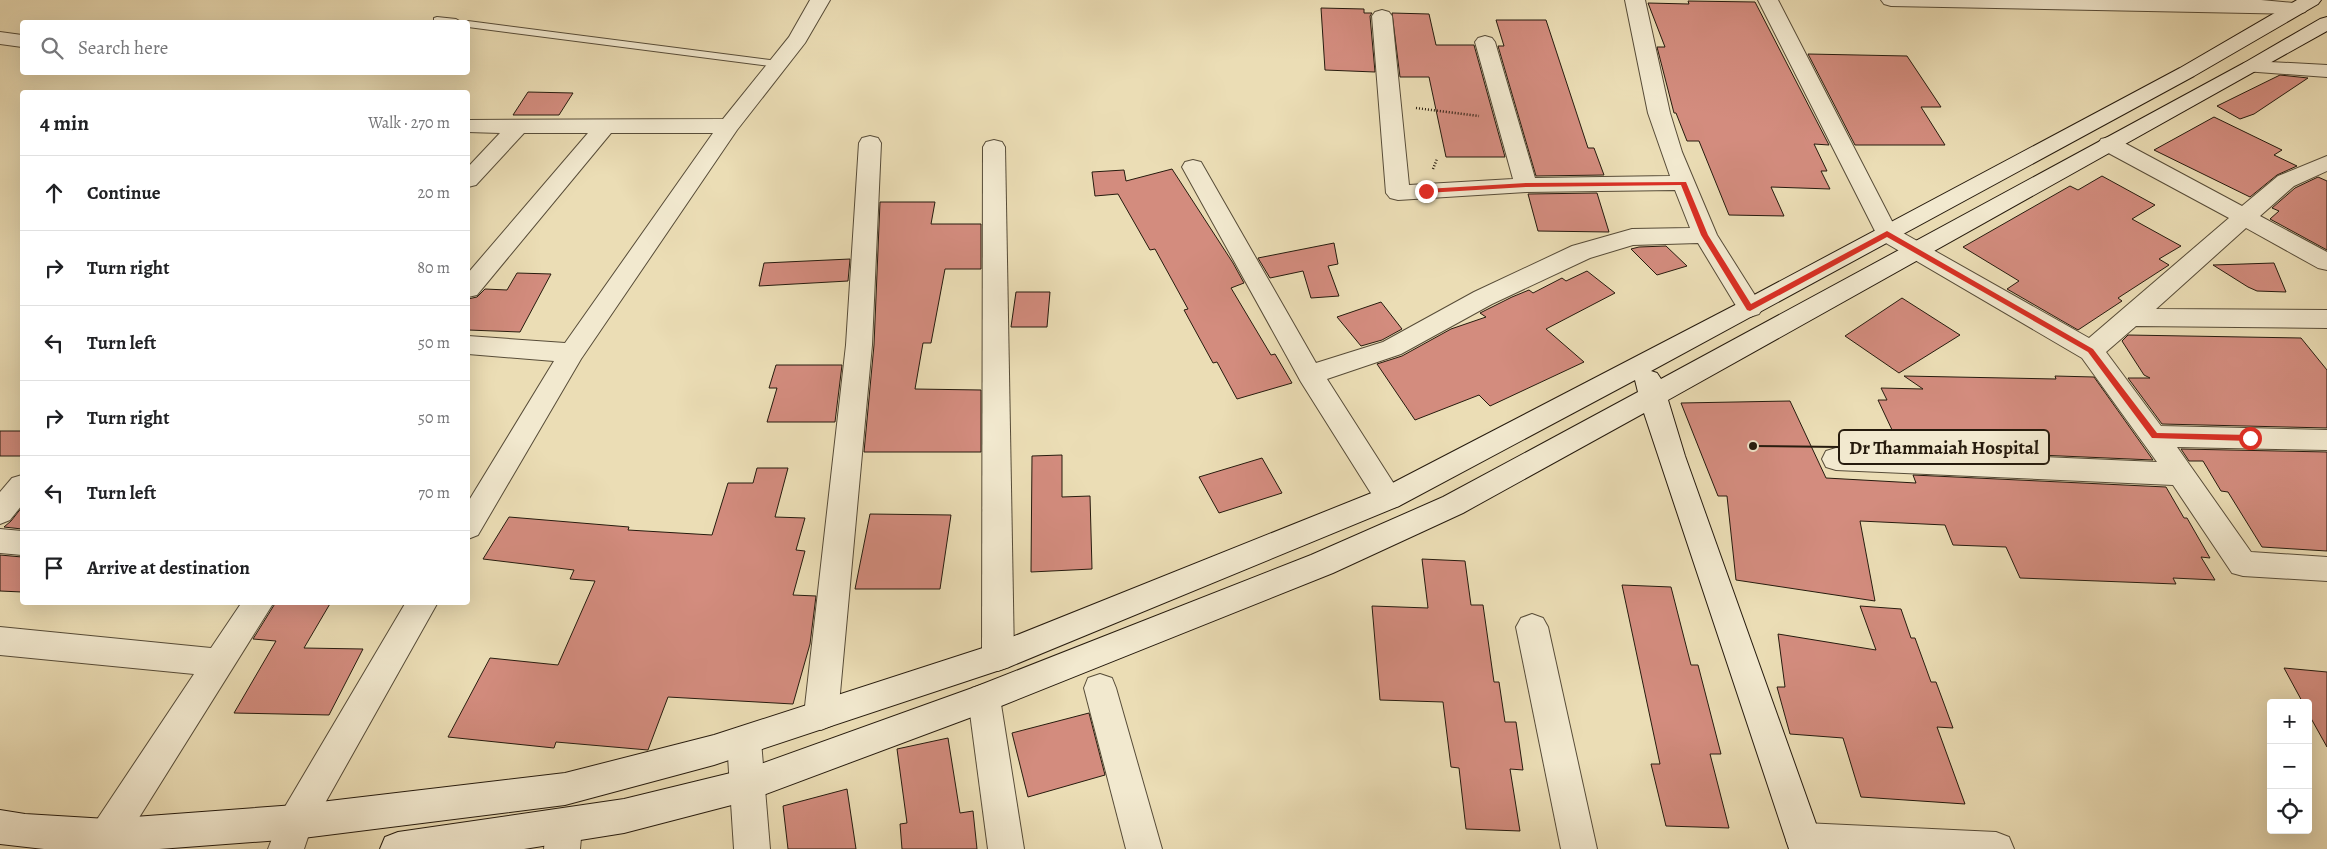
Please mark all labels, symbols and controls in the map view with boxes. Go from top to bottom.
search box [20,20,470,75]
icon: search [38,34,66,62]
text: Search here [78,35,168,61]
text: 4 min [40,109,89,137]
text: Walk · 270 m [368,112,450,134]
icon: ahead [40,179,68,207]
text: Continue [87,180,161,206]
route end [1415,180,1438,203]
text: 20 m [417,182,450,204]
icon: right [40,254,68,282]
text: Turn right [87,255,169,281]
text: 80 m [417,257,450,279]
icon: left [40,329,68,357]
text: Turn left [87,330,156,356]
text: 50 m [418,332,450,354]
icon: right [40,404,68,432]
text: Turn right [87,405,169,431]
text: 50 m [418,407,450,429]
route start [2239,427,2262,450]
callout: Dr Thammaiah Hospital [1839,430,2049,464]
text: Dr Thammaiah Hospital [1849,435,2039,461]
icon: left [40,479,68,507]
text: Turn left [87,480,156,506]
text: 70 m [418,482,450,504]
icon: arrive [40,554,68,582]
text: Arrive at destination [87,555,250,581]
map controls [2267,699,2312,834]
button: + [2267,699,2312,744]
button: − [2267,744,2312,789]
button: locate [2267,789,2312,834]

